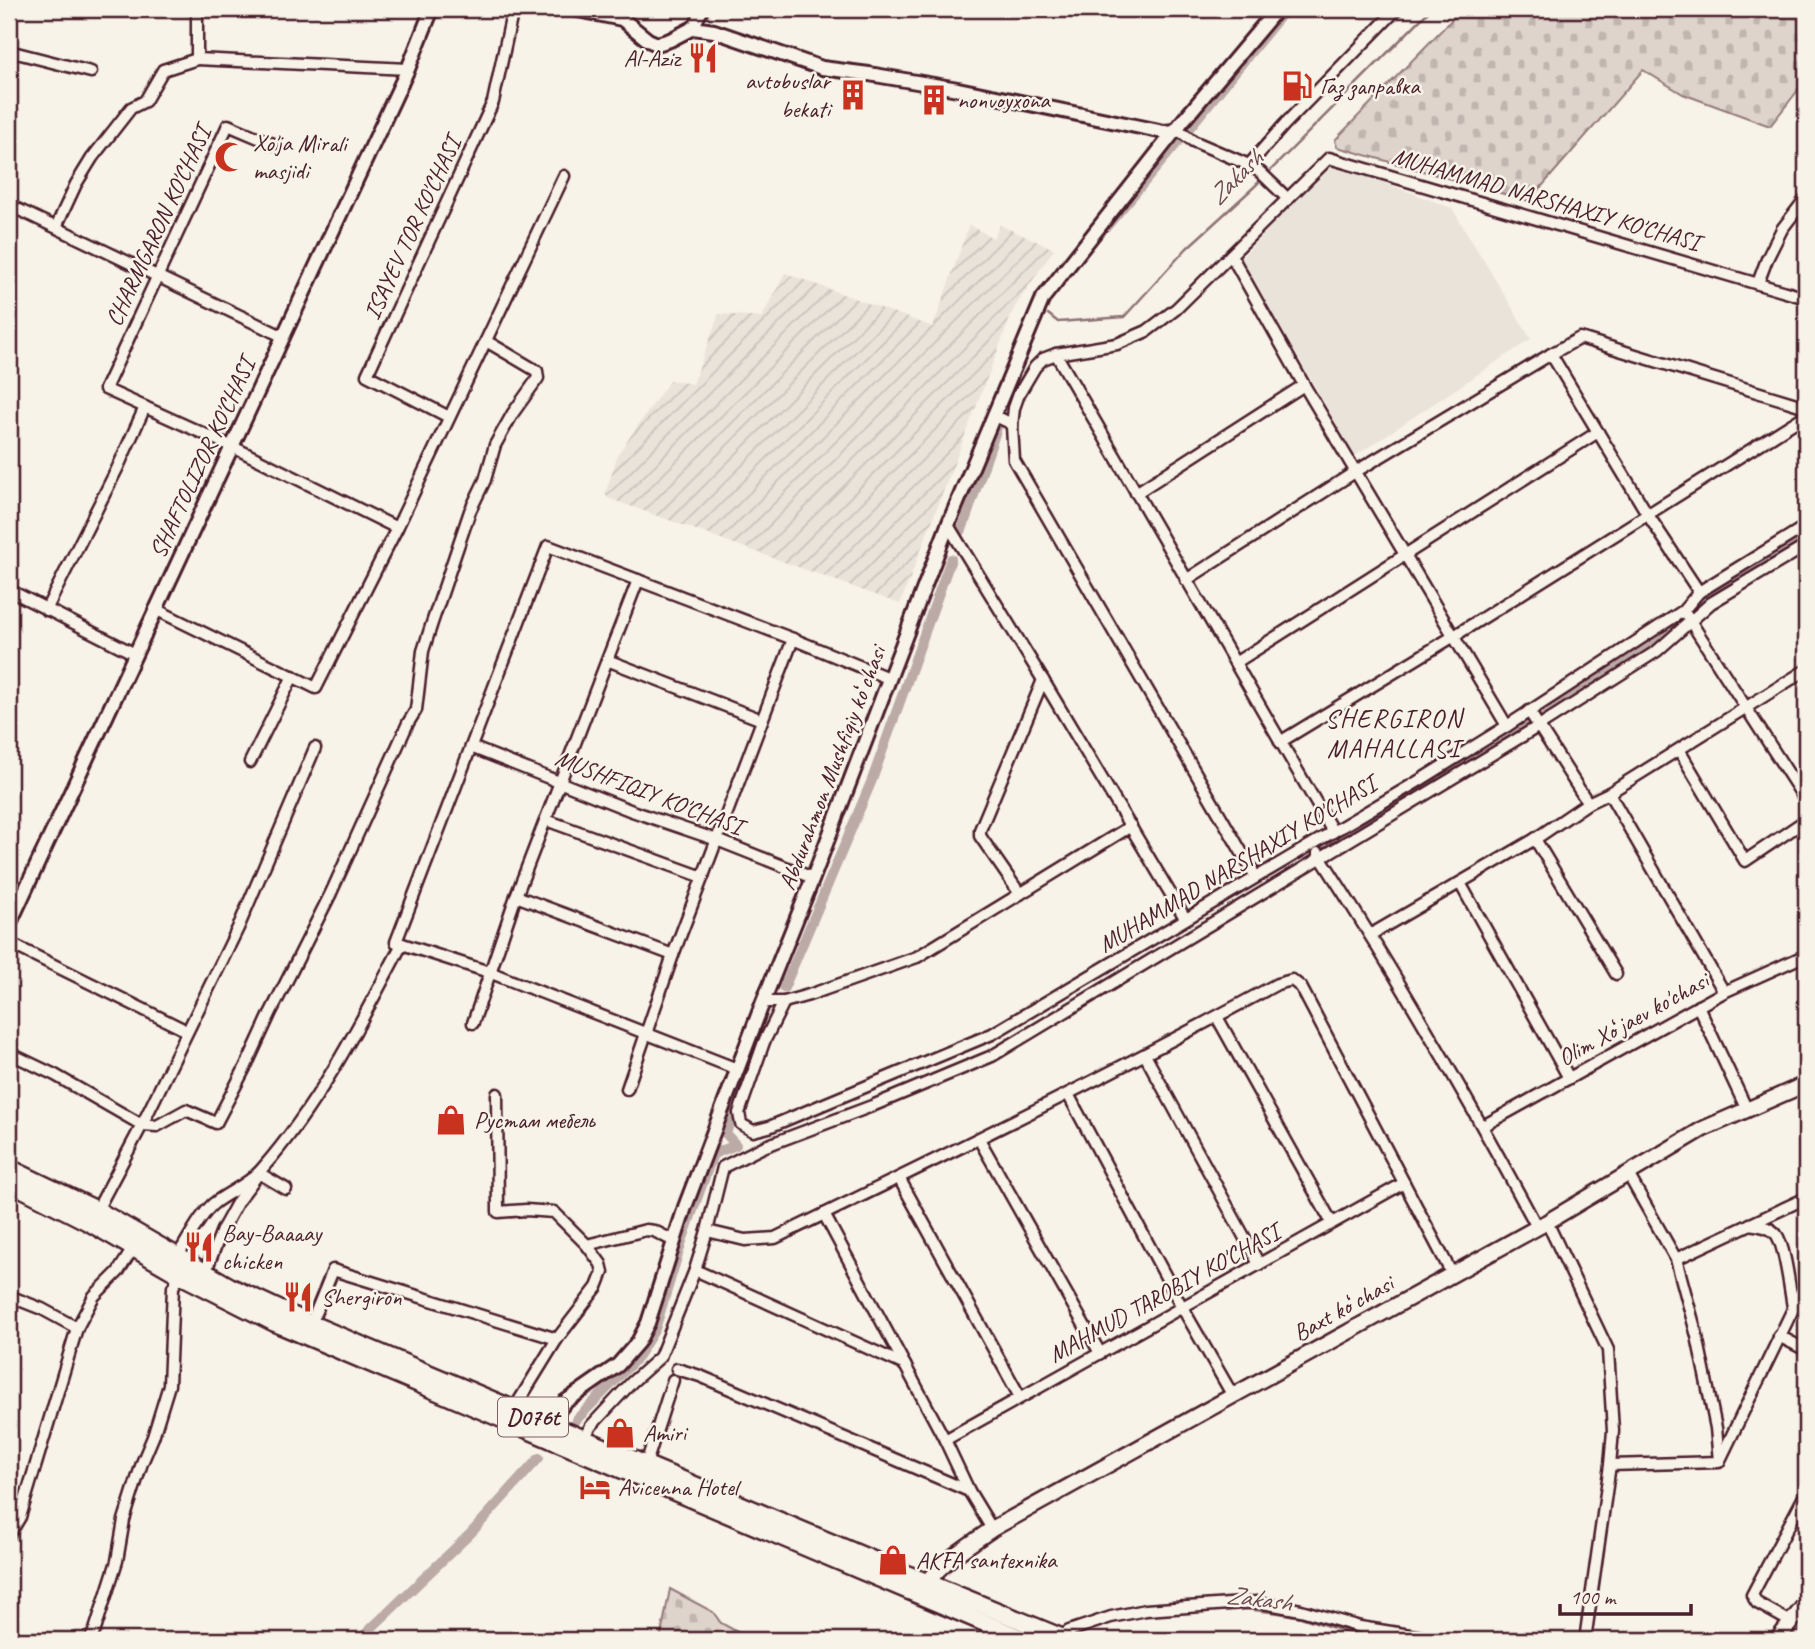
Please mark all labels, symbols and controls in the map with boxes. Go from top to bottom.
restaurant icon: Al-Aziz [686,41,720,75]
place label: Al-Aziz [624,43,682,73]
place label: avtobuslar bekati [745,66,834,124]
fuel station icon: Газ заправка [1280,69,1314,103]
place label: Газ заправка [1320,71,1421,102]
building icon: avtobuslar bekati [836,78,870,112]
building icon: nonvoyxona [917,83,951,117]
place label: nonvoyxona [957,85,1051,115]
street label: CHARMGARON KO'CHASI [98,116,220,331]
street label: ISAYEV TOR KO'CHASI [357,127,470,324]
place label: Xo'ja Mirali masjidi [253,128,349,186]
mosque icon: Xo'ja Mirali masjidi [213,140,247,174]
water label: Zakash [1201,141,1272,212]
street label: MUHAMMAD NARSHAXIY KO'CHASI [1389,141,1708,259]
street label: SHAFTOLIZOR KO'CHASI [142,348,264,563]
street label: Abdurahmon Mushfiqiy koʻchasi [772,640,893,894]
district label: SHERGIRON MAHALLASI [1325,702,1465,765]
street label: MUSHFIQIY KO'CHASI [551,742,752,843]
street label: MUHAMMAD NARSHAXIY KO'CHASI [1093,766,1386,959]
street label: Olim Xoʻjaev ko'chasi [1553,964,1716,1073]
shop icon: Рустам мебель [434,1103,468,1137]
place label: Рустам мебель [474,1105,596,1135]
street label: MAHMUD TAROBIY KO'CHASI [1043,1214,1290,1369]
place label: Bay-Baaaay chicken [222,1218,323,1276]
restaurant icon: Bay-Baaaay chicken [182,1230,216,1264]
street label: Baxt koʻchasi [1288,1267,1401,1348]
restaurant icon: Shergiron [281,1280,315,1314]
place label: Shergiron [321,1282,402,1312]
road number: D076t [498,1398,568,1436]
shop icon: Amiri [603,1416,637,1450]
place label: Amiri [643,1418,689,1448]
hotel icon: Avicenna Hotel [578,1470,612,1504]
place label: Avicenna Hotel [618,1472,742,1502]
shop icon: AKFA santexnika [876,1543,910,1577]
place label: AKFA santexnika [916,1545,1058,1575]
scale bar [1560,1572,1691,1616]
water label: Zakash [1225,1578,1295,1619]
text: 100 m [1570,1584,1617,1610]

